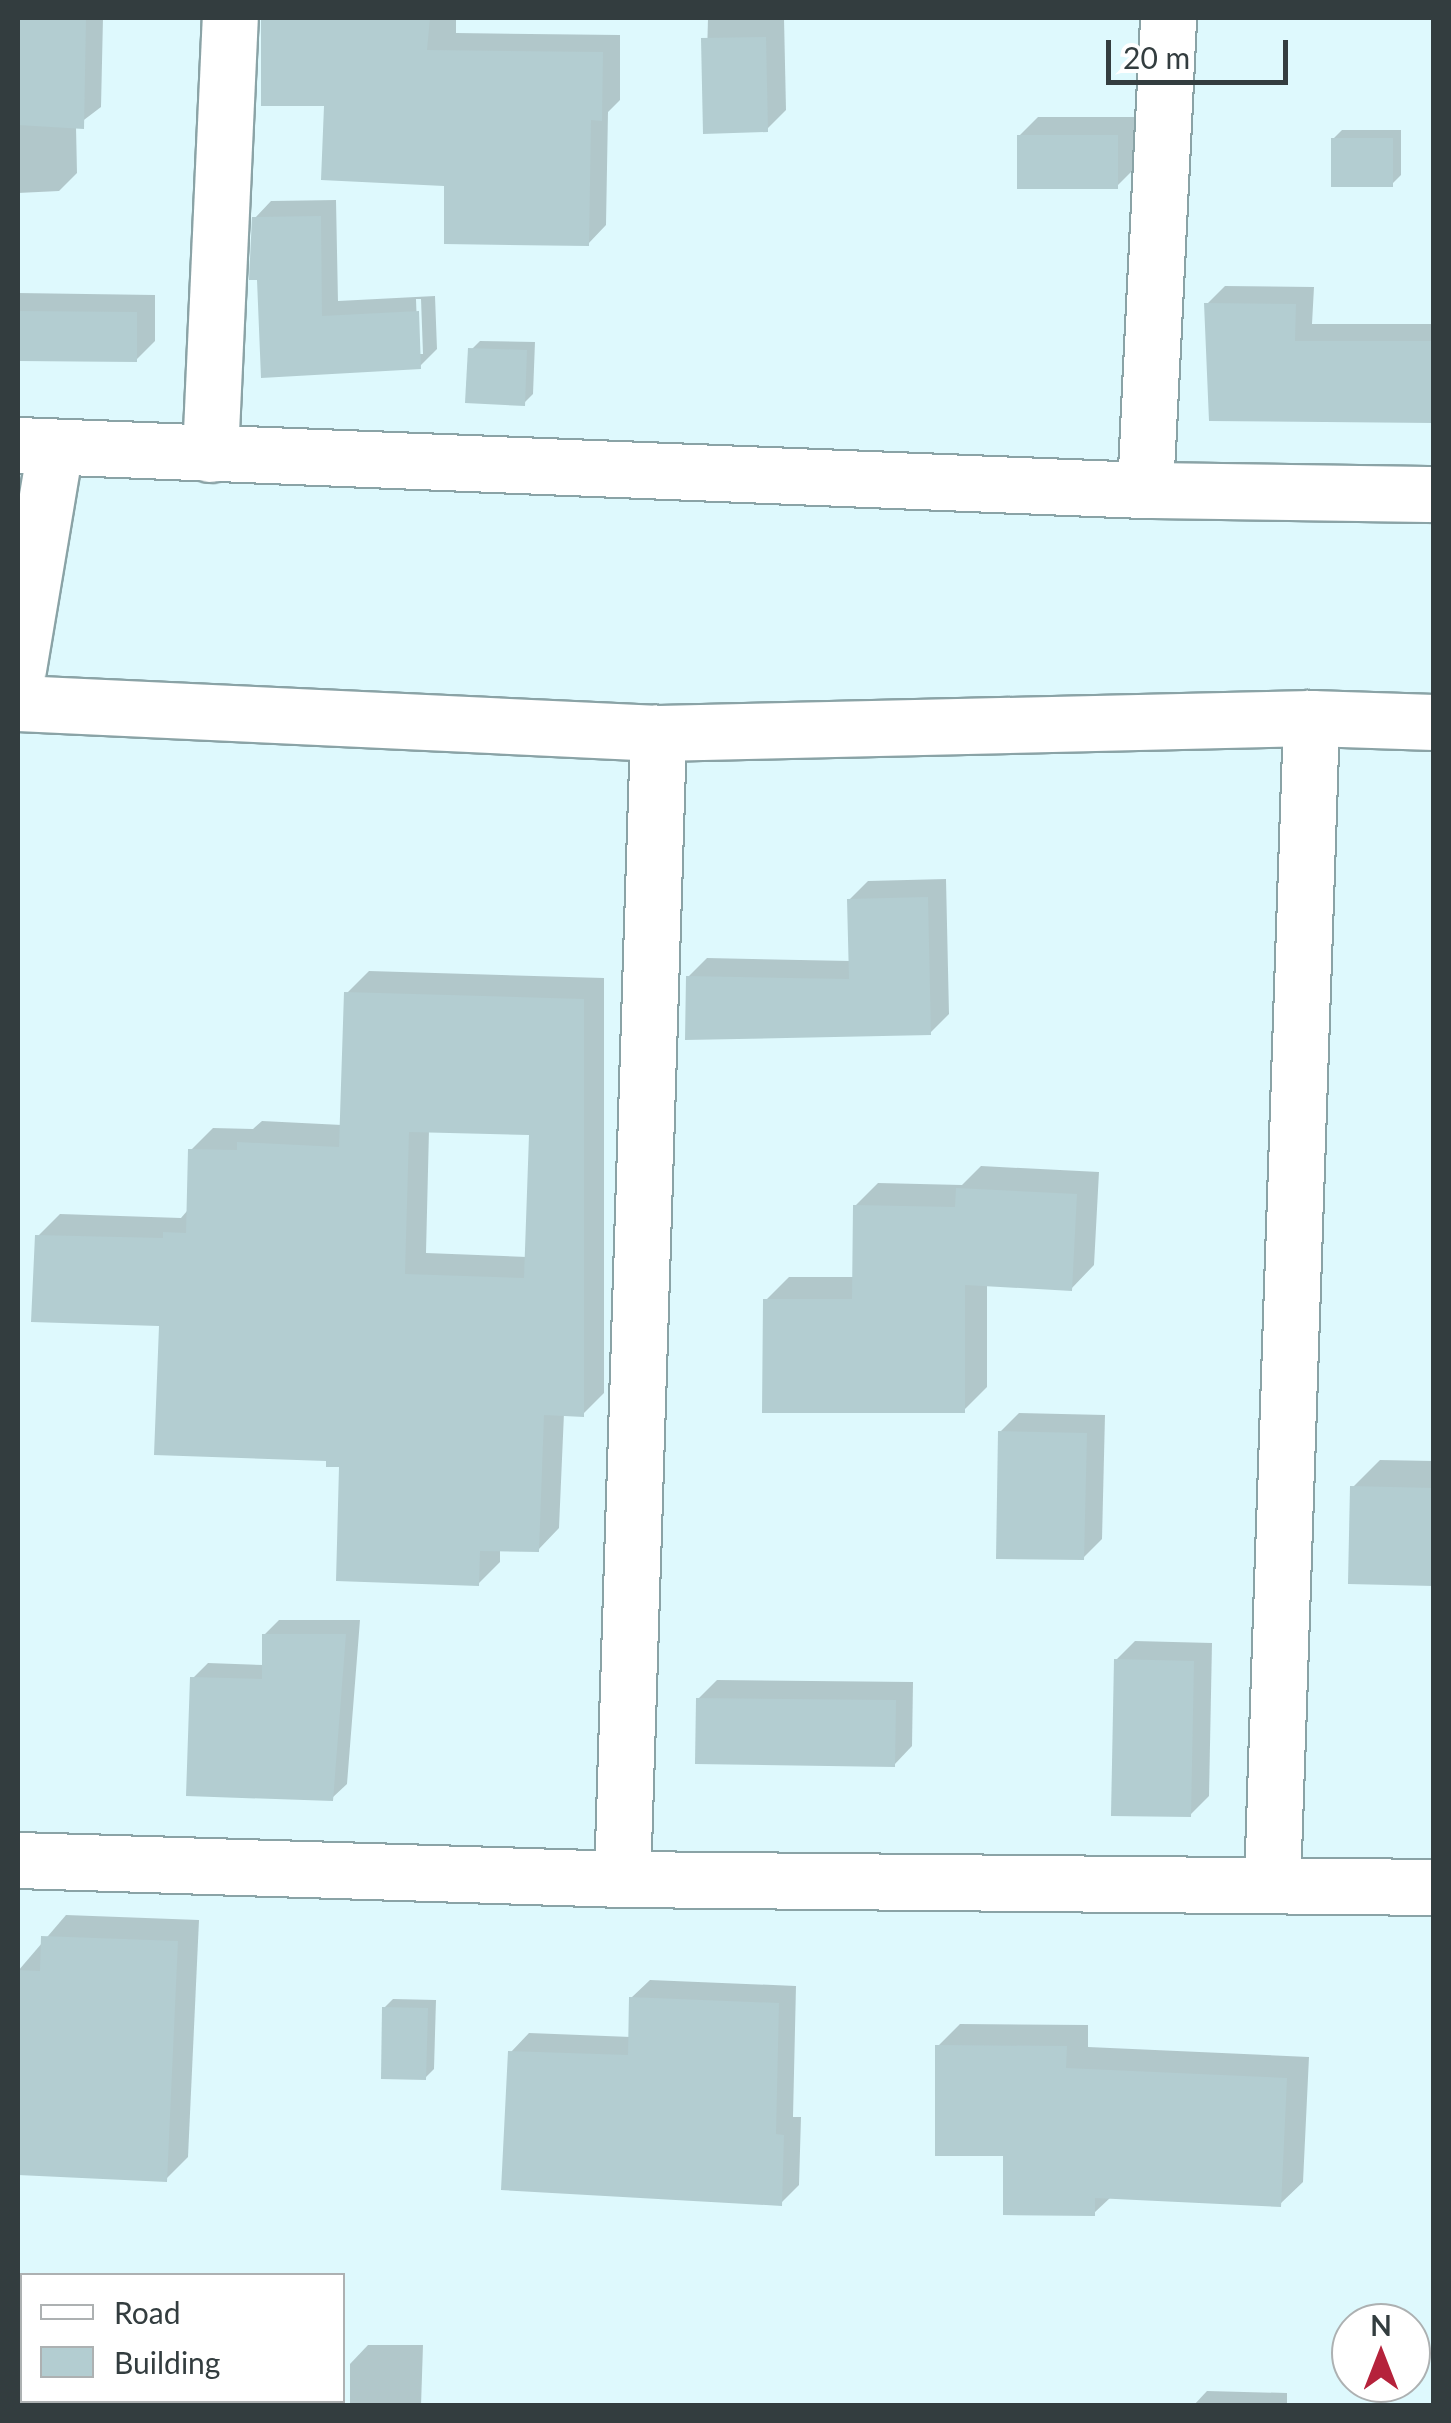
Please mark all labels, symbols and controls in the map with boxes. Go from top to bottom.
scale bar [1111,20,1294,82]
text: 20 m [1123,39,1190,75]
legend [20,2273,345,2403]
text: Road [114,2294,181,2330]
north arrow [1331,2303,1431,2403]
text: N [1370,2308,1392,2342]
text: Building [114,2344,220,2380]

